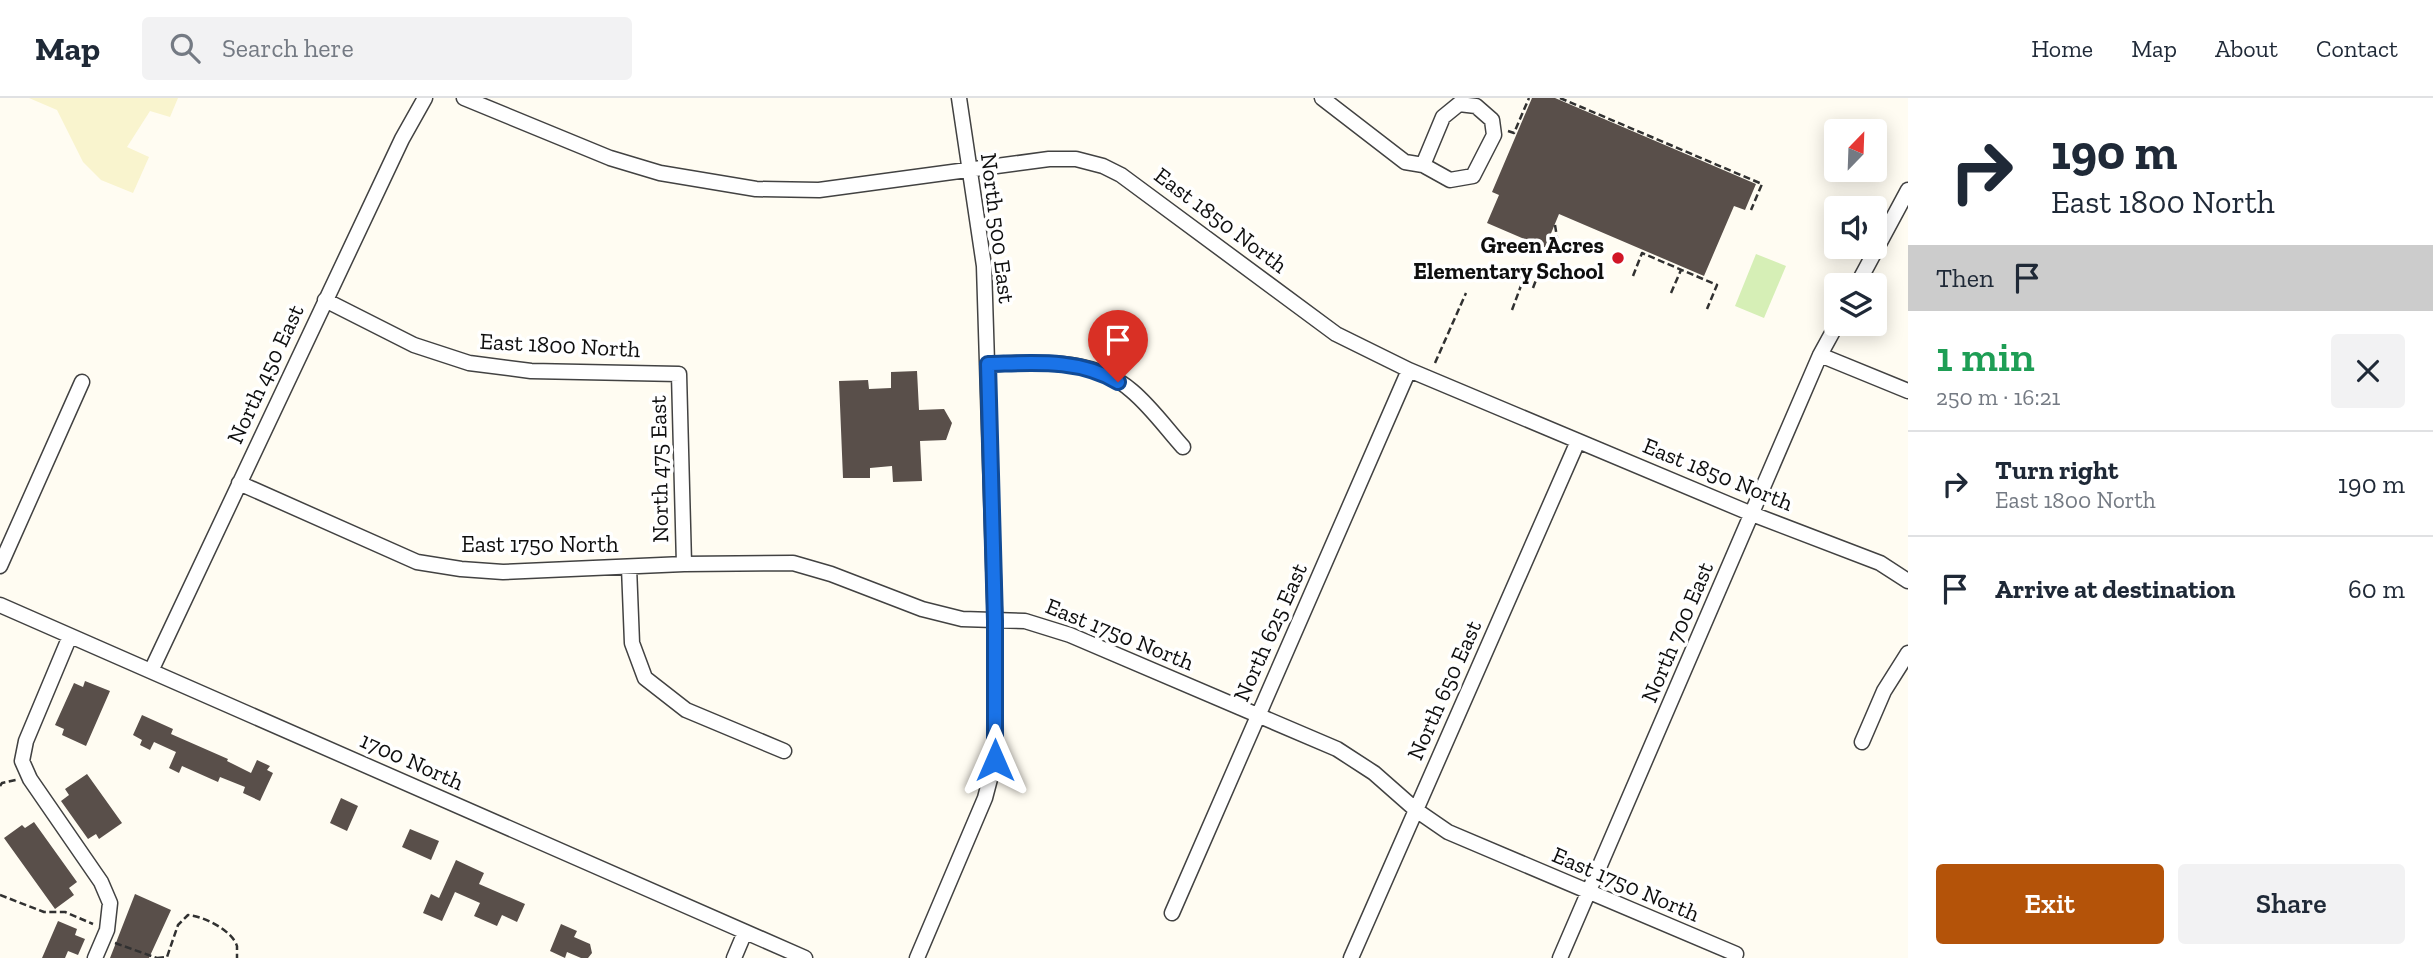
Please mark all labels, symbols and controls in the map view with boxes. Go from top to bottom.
search box [142,17,632,80]
text: Map [35,29,100,68]
icon: search [166,29,204,67]
text: Search here [222,32,354,64]
text: Home [2031,34,2093,63]
text: Map [2131,34,2177,63]
text: About [2215,34,2278,63]
text: Contact [2316,34,2398,63]
north arrow [1824,119,1886,182]
map controls [1824,119,1887,336]
text: 190 m [2051,123,2177,182]
icon: right [1936,126,2027,217]
street label: North 500 East [975,151,1021,305]
street label: East 1850 North [1149,161,1293,279]
text: East 1800 North [2051,183,2275,221]
button: sound [1824,196,1887,259]
place label: Green Acres Elementary School [1413,231,1604,285]
marker: Green Acres Elementary School [1610,250,1626,266]
icon: arrive [2008,259,2046,297]
text: Then [1936,262,1994,294]
button: layers [1824,273,1887,336]
street label: North 450 East [221,300,310,448]
pin [1088,310,1148,382]
icon: arrive [1099,321,1137,359]
street label: East 1800 North [479,327,641,363]
text: 1 min [1936,331,2035,382]
button: close [2331,334,2405,408]
text: 250 m · 16:21 [1936,383,2060,411]
street label: North 475 East [644,395,674,543]
street label: East 1850 North [1639,431,1797,517]
text: Turn right [1995,454,2118,486]
icon: right [1936,465,1974,503]
text: 190 m [2338,468,2405,500]
text: East 1800 North [1995,486,2156,514]
street label: East 1750 North [461,530,619,558]
street label: North 700 East [1635,557,1719,707]
street label: North 625 East [1227,558,1313,706]
icon: arrive [1936,570,1974,608]
text: Arrive at destination [1995,573,2235,605]
text: 60 m [2348,573,2405,605]
street label: East 1750 North [1042,592,1198,676]
street label: North 650 East [1401,615,1487,764]
position arrow [958,723,1032,797]
street label: 1700 North [356,726,468,796]
street label: East 1750 North [1548,840,1704,928]
button: Exit [1936,864,2164,944]
button: Share [2178,864,2405,944]

